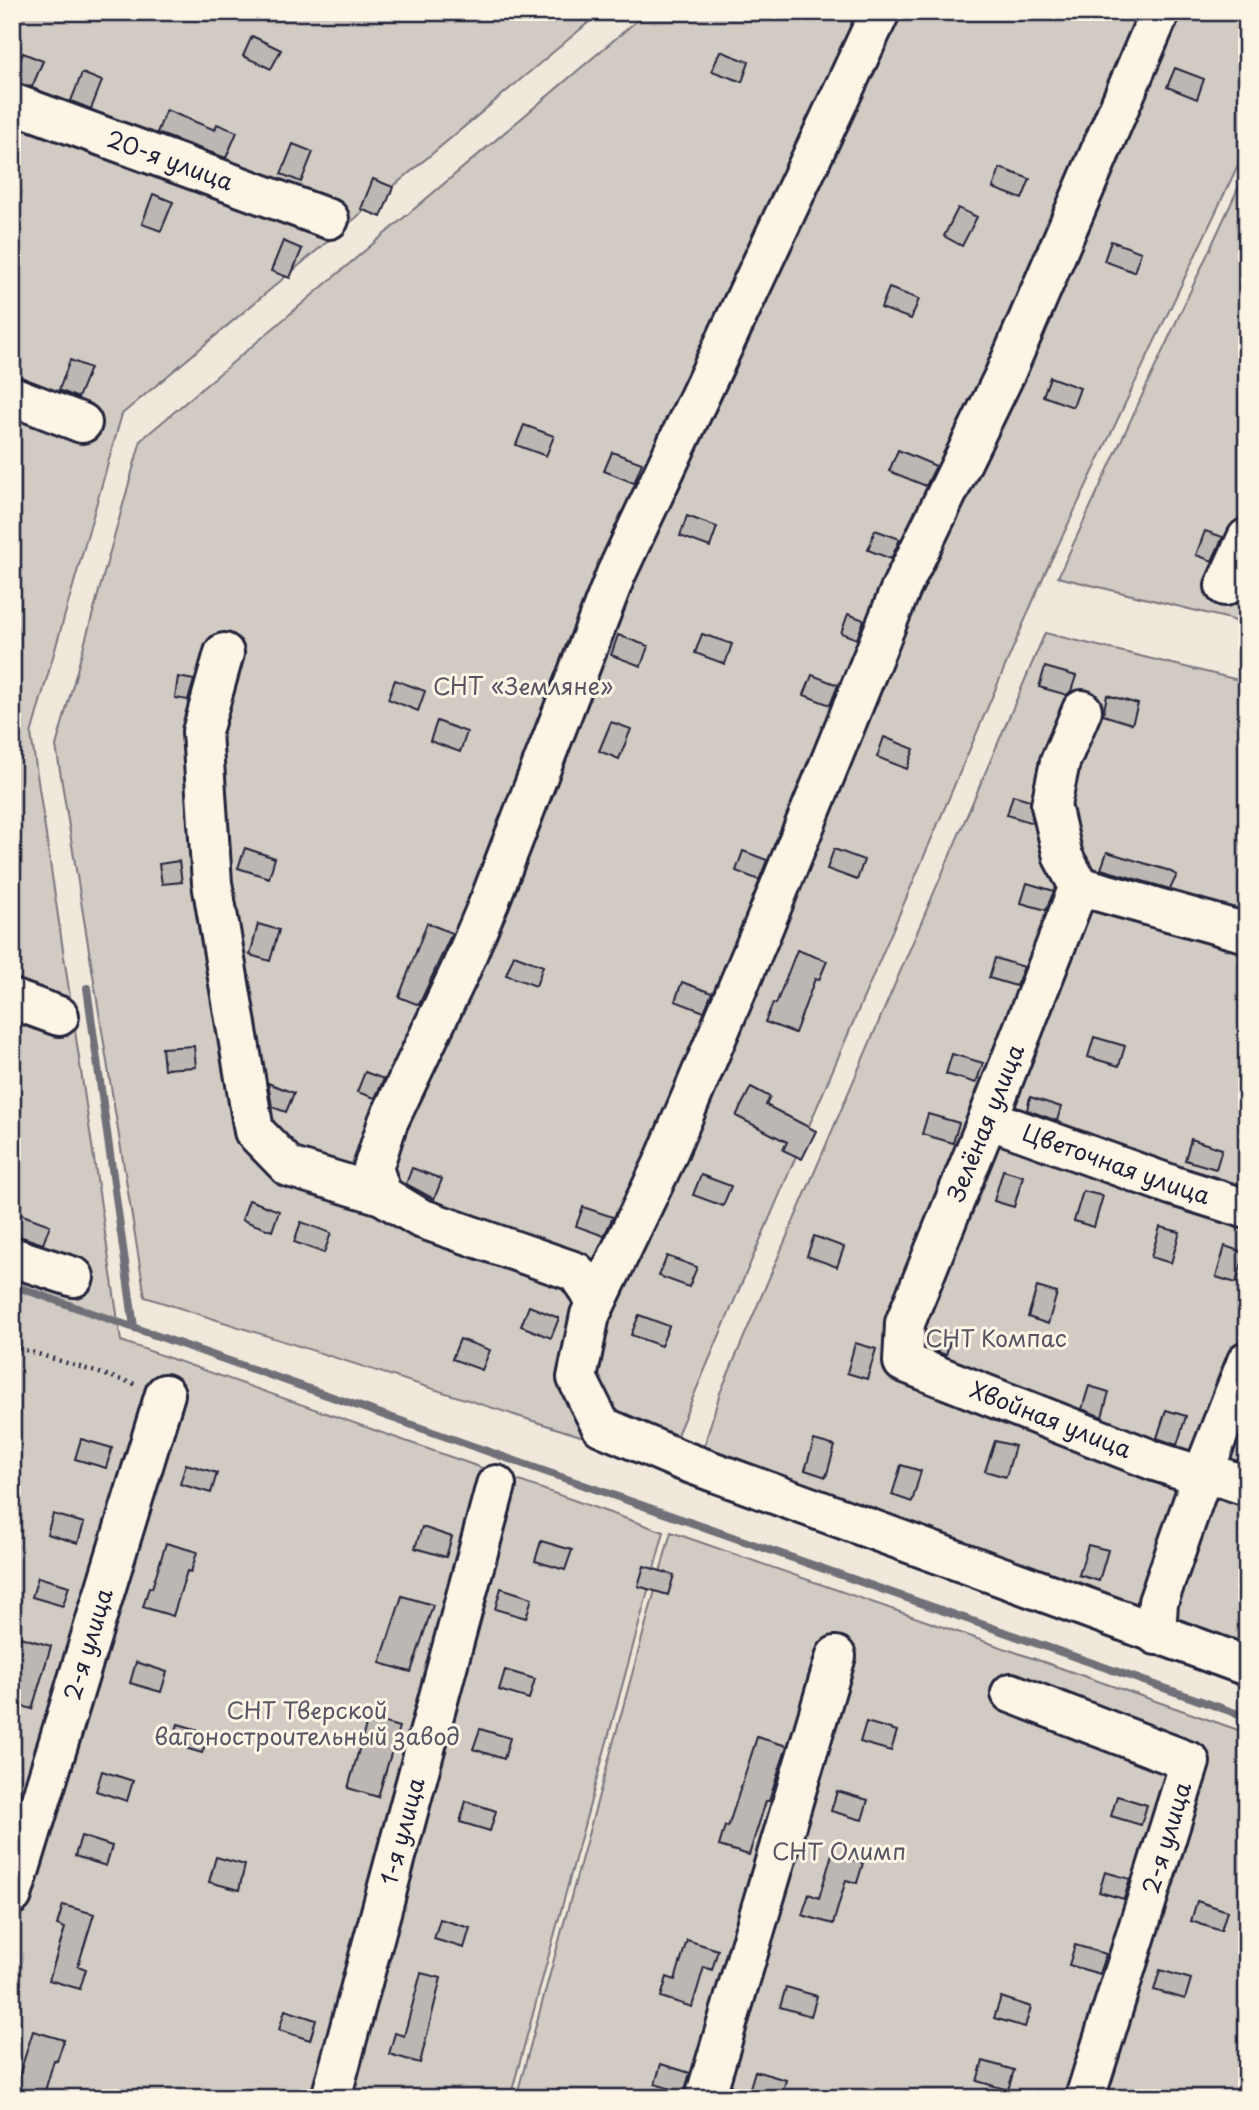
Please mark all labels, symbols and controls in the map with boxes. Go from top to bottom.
street label: 20-я улица [102,120,239,199]
park label: СНТ «Земляне» [433,668,613,703]
street label: Зелёная улица [937,1038,1032,1206]
street label: Цветочная улица [1018,1114,1215,1212]
park label: СНТ Компас [925,1320,1067,1355]
street label: Хвойная улица [965,1371,1137,1466]
street label: 2-я улица [54,1583,121,1704]
park label: СНТ Тверской вагоностроительный завод [154,1692,460,1753]
street label: 1-я улица [370,1773,433,1889]
street label: 2-я улица [1132,1777,1199,1898]
park label: СНТ Олимп [772,1833,906,1868]

